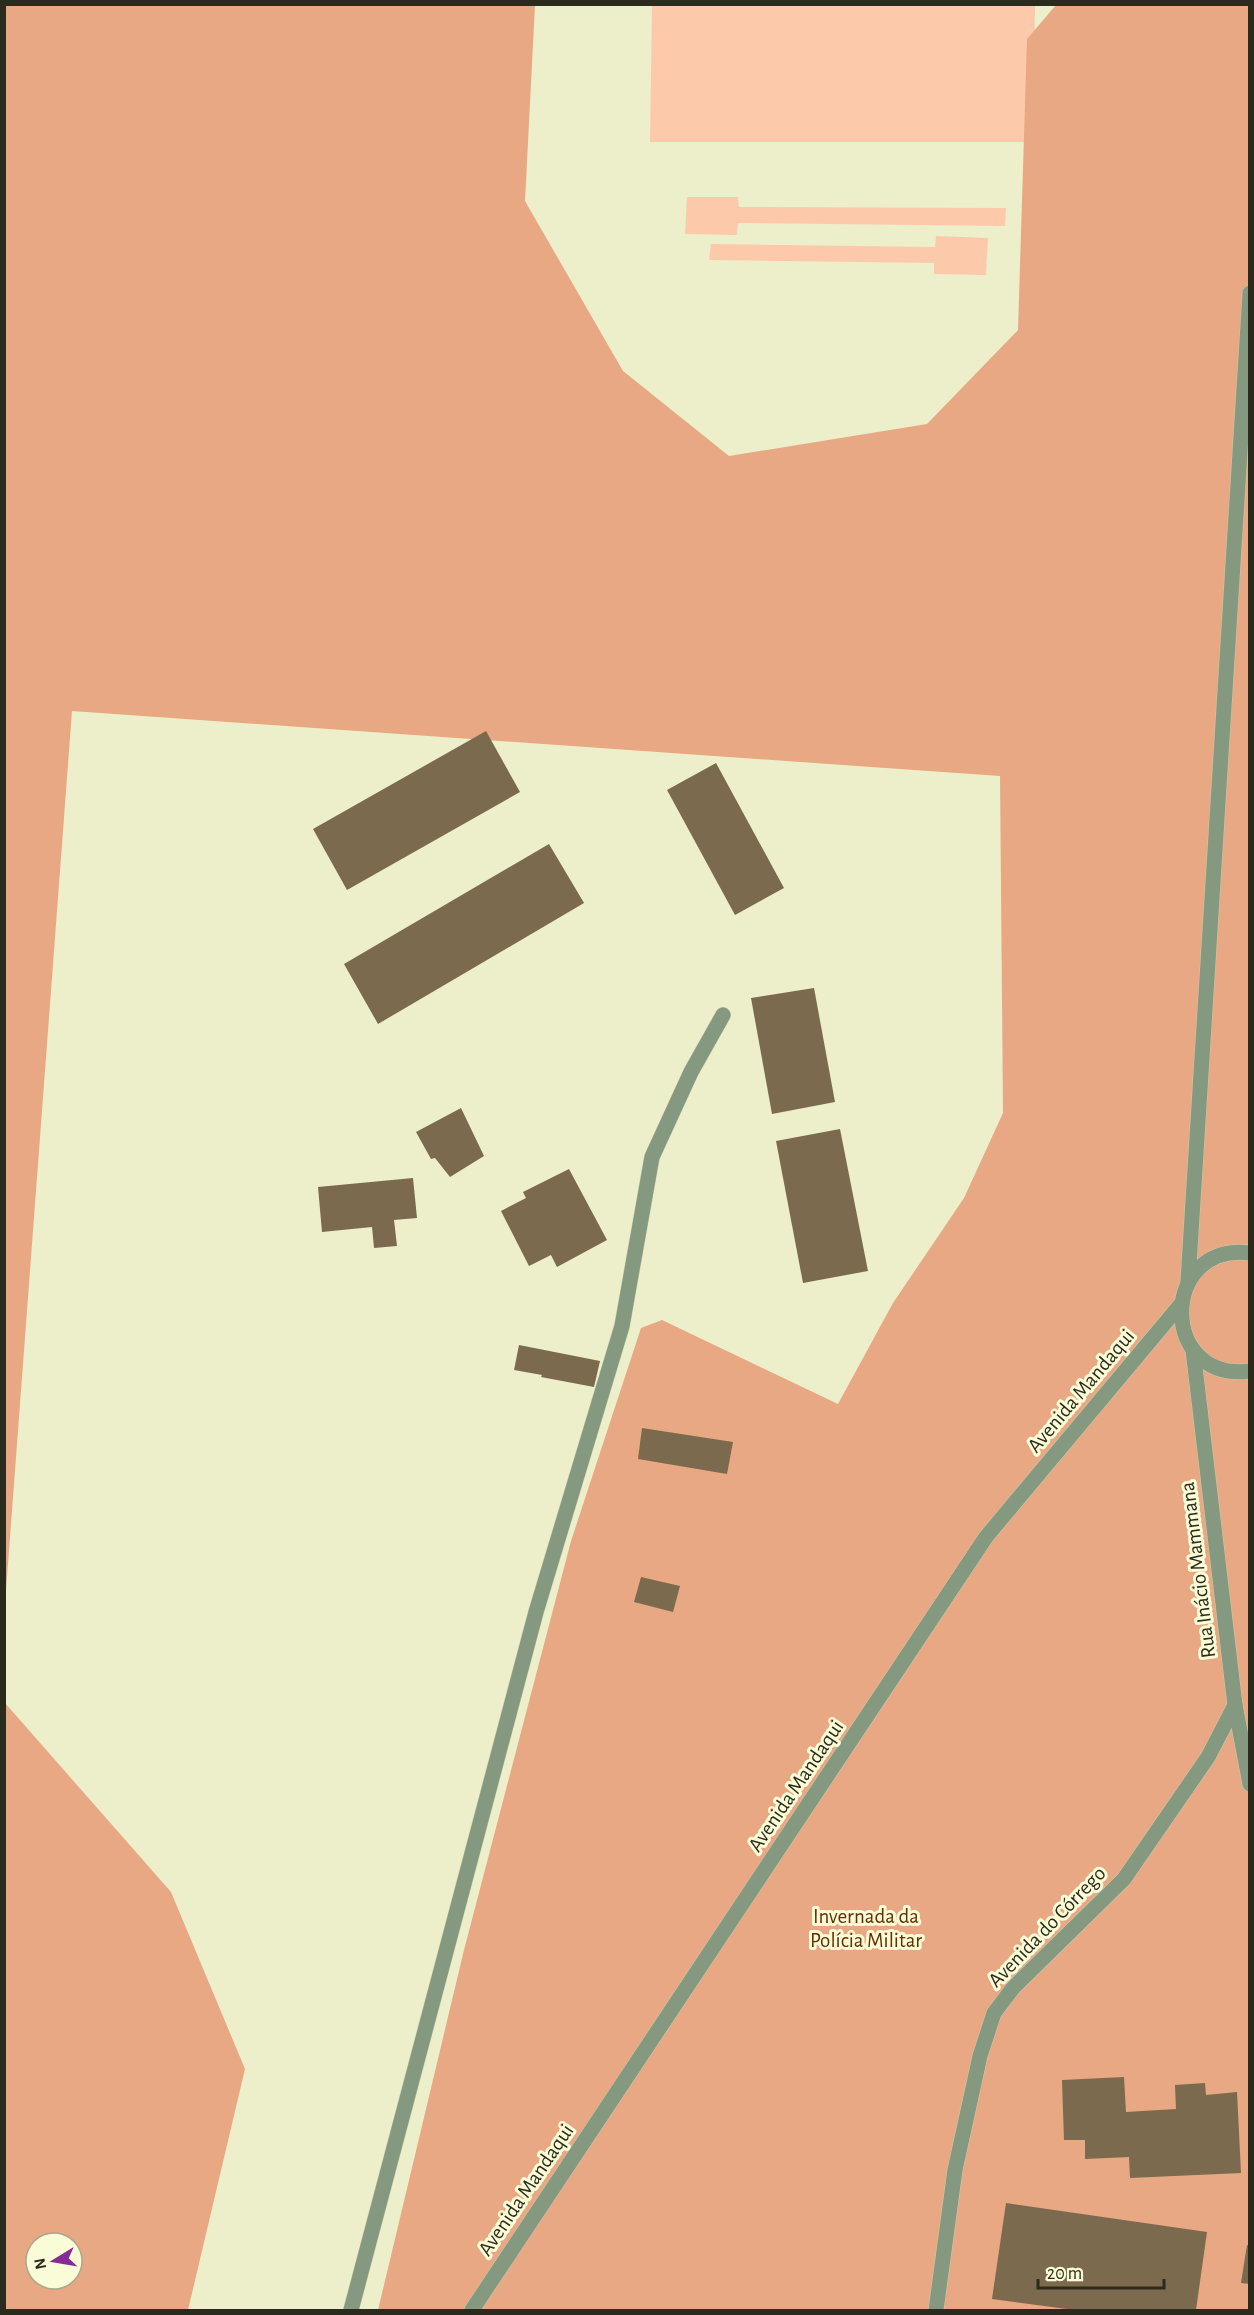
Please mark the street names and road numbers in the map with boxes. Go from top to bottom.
street label: Avenida Mandaqui [1024,1325,1138,1457]
street label: Rua Inácio Mammana [1177,1480,1219,1659]
street label: Avenida Mandaqui [744,1716,848,1856]
street label: Avenida do Córrego [984,1863,1110,1991]
street label: Avenida Mandaqui [474,2120,578,2260]

